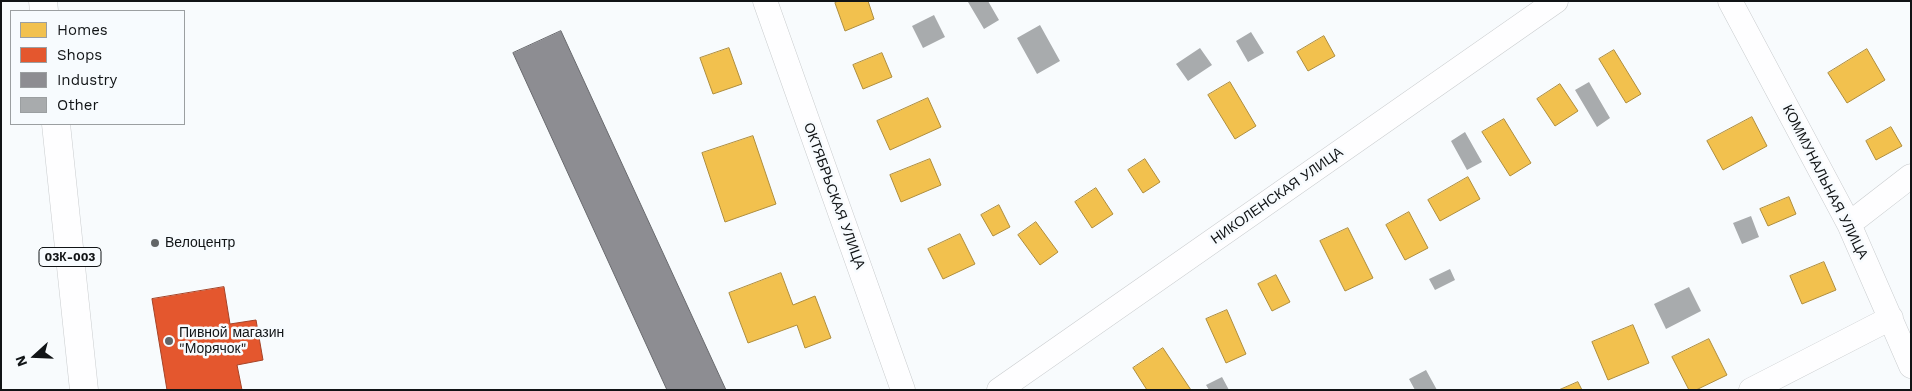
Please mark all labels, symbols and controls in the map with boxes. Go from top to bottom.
legend [10,10,185,125]
text: Homes [57,21,108,39]
text: Shops [57,46,102,64]
text: Industry [57,71,117,89]
text: Other [57,96,99,114]
street label: КОММУНАЛЬНАЯ УЛИЦА [1779,102,1871,262]
street label: ОКТЯБРЬСКАЯ УЛИЦА [800,120,868,272]
street label: НИКОЛЕНСКАЯ УЛИЦА [1208,144,1346,248]
place label: Велоцентр [165,235,235,251]
marker: Велоцентр [149,237,161,249]
road number: 03К-003 [39,248,101,266]
place label: Пивной магазин "Морячок" [179,325,284,358]
north arrow [10,331,60,381]
marker: Пивной магазин "Морячок" [163,335,175,347]
text: N [12,354,30,369]

